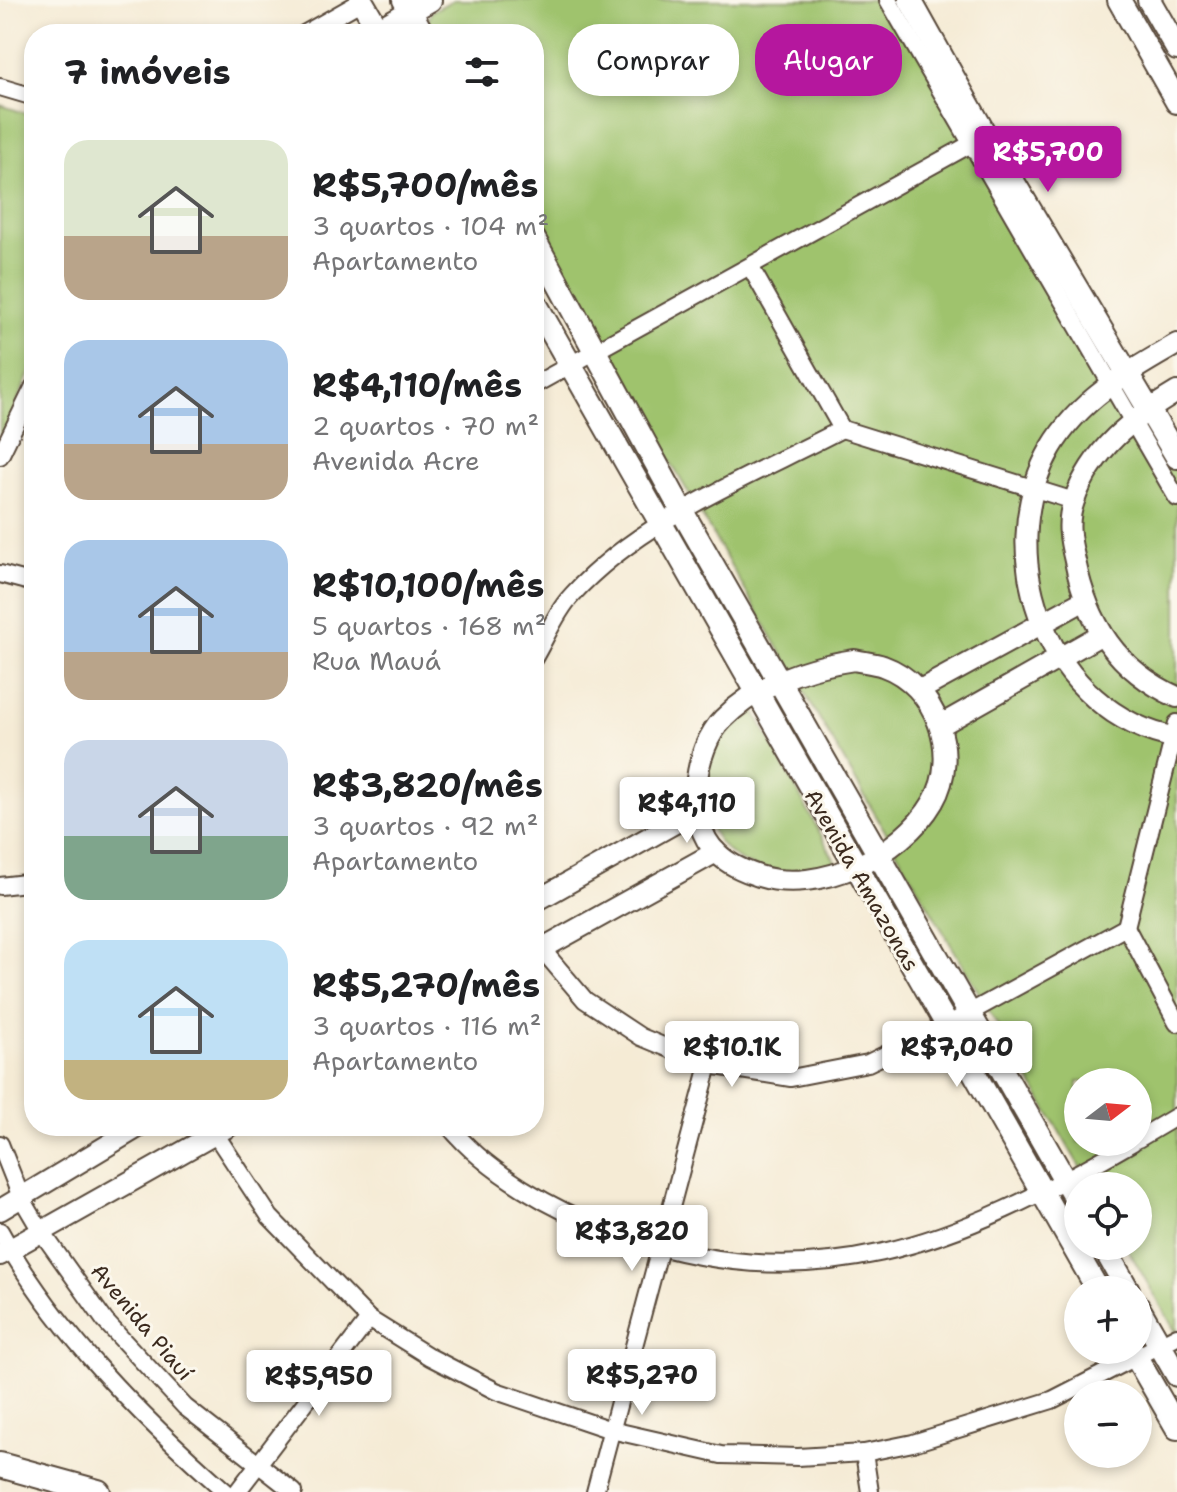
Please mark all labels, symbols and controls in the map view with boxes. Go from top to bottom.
chip: Comprar [568,24,739,96]
chip: Alugar [755,24,902,96]
text: 7 imóveis [64,49,231,95]
icon: filters [460,50,504,94]
pin: R$5,700 [974,126,1122,194]
text: R$5,700 [992,134,1104,169]
text: R$5,700/mês [312,162,539,208]
icon: home [128,172,224,268]
text: 3 quartos · 104 m² [312,208,549,243]
text: Apartamento [312,243,478,278]
text: R$4,110/mês [312,362,522,408]
icon: home [128,372,224,468]
text: 2 quartos · 70 m² [312,408,539,443]
text: Avenida Acre [312,443,480,478]
text: R$10,100/mês [312,562,544,608]
icon: home [128,572,224,668]
text: 5 quartos · 168 m² [312,608,546,643]
text: Rua Mauá [312,643,441,678]
text: R$3,820/mês [312,762,543,808]
icon: home [128,772,224,868]
pin: R$4,110 [613,777,761,845]
street label: Avenida Amazonas [798,784,926,976]
text: R$4,110 [638,785,736,820]
text: 3 quartos · 92 m² [312,808,539,843]
text: Apartamento [312,843,478,878]
text: R$5,270/mês [312,962,540,1008]
icon: home [128,972,224,1068]
text: 3 quartos · 116 m² [312,1008,542,1043]
pin: R$10.1K [658,1021,806,1089]
pin: R$7,040 [883,1021,1031,1089]
text: R$10.1K [683,1029,781,1064]
text: R$7,040 [900,1029,1014,1064]
text: Apartamento [312,1043,478,1078]
north arrow [1064,1068,1152,1156]
map controls [1064,1068,1152,1468]
button: locate [1064,1172,1152,1260]
pin: R$3,820 [558,1205,706,1273]
text: R$3,820 [575,1213,689,1248]
street label: Avenida Piauí [84,1257,200,1387]
button: + [1064,1276,1152,1364]
pin: R$5,270 [568,1349,716,1417]
pin: R$5,950 [245,1350,393,1418]
text: R$5,270 [586,1357,698,1392]
text: R$5,950 [264,1358,374,1393]
button: − [1064,1380,1152,1468]

